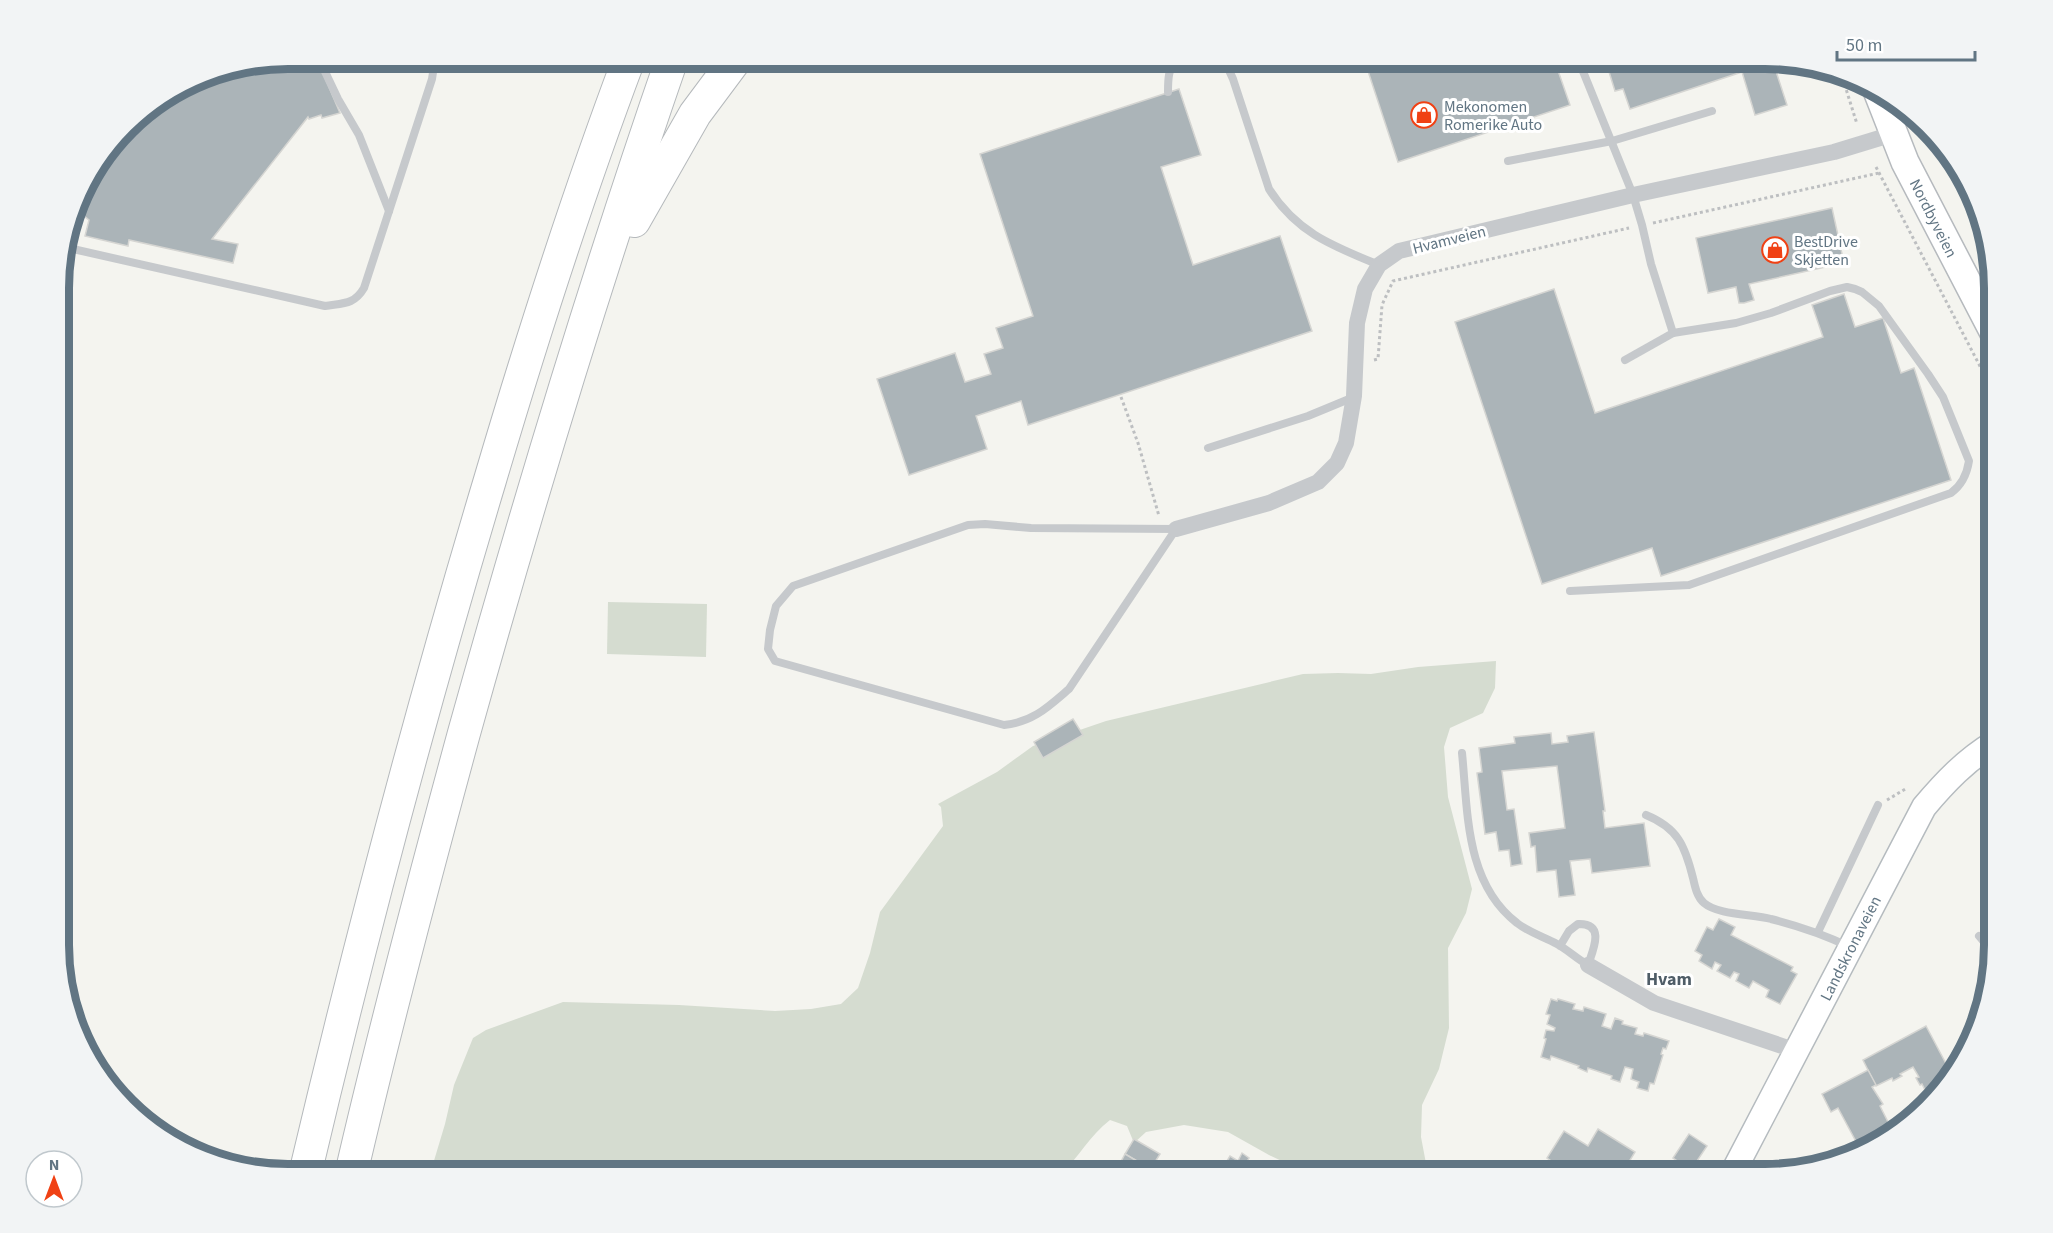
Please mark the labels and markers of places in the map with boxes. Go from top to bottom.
place label: Mekonomen Romerike Auto [1444,96,1542,136]
shop icon: Mekonomen Romerike Auto [1409,100,1439,130]
place label: BestDrive Skjetten [1794,231,1858,271]
shop icon: BestDrive Skjetten [1760,235,1790,265]

